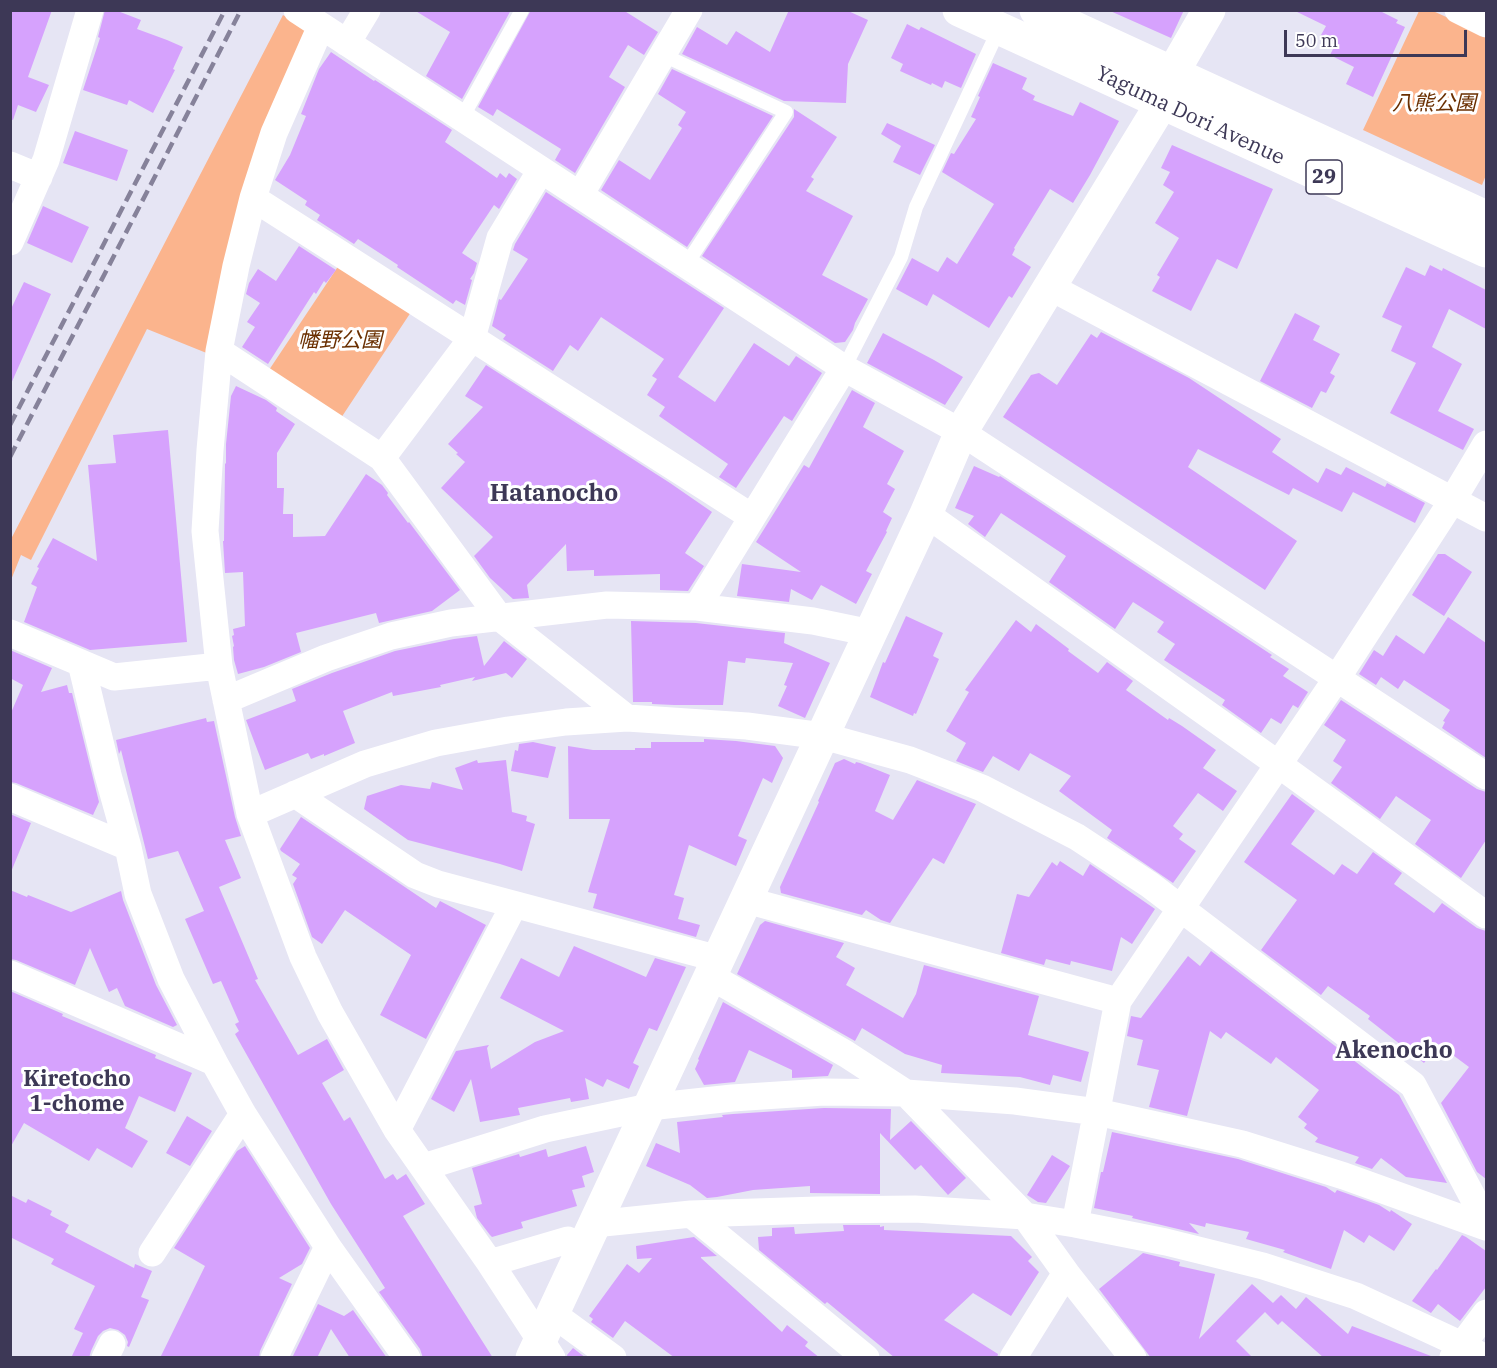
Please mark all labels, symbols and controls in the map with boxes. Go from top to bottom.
scale bar [1287,18,1470,56]
text: 50 m [1295,29,1338,52]
street label: Yaguma Dori Avenue [1092,61,1288,171]
park label: 八熊公園 [1392,91,1476,117]
road number: 29 [1306,160,1342,194]
park label: 幡野公園 [298,328,382,354]
district label: Hatanocho [490,480,618,508]
district label: Akenocho [1335,1037,1453,1065]
district label: Kiretocho 1-chome [23,1067,131,1118]

